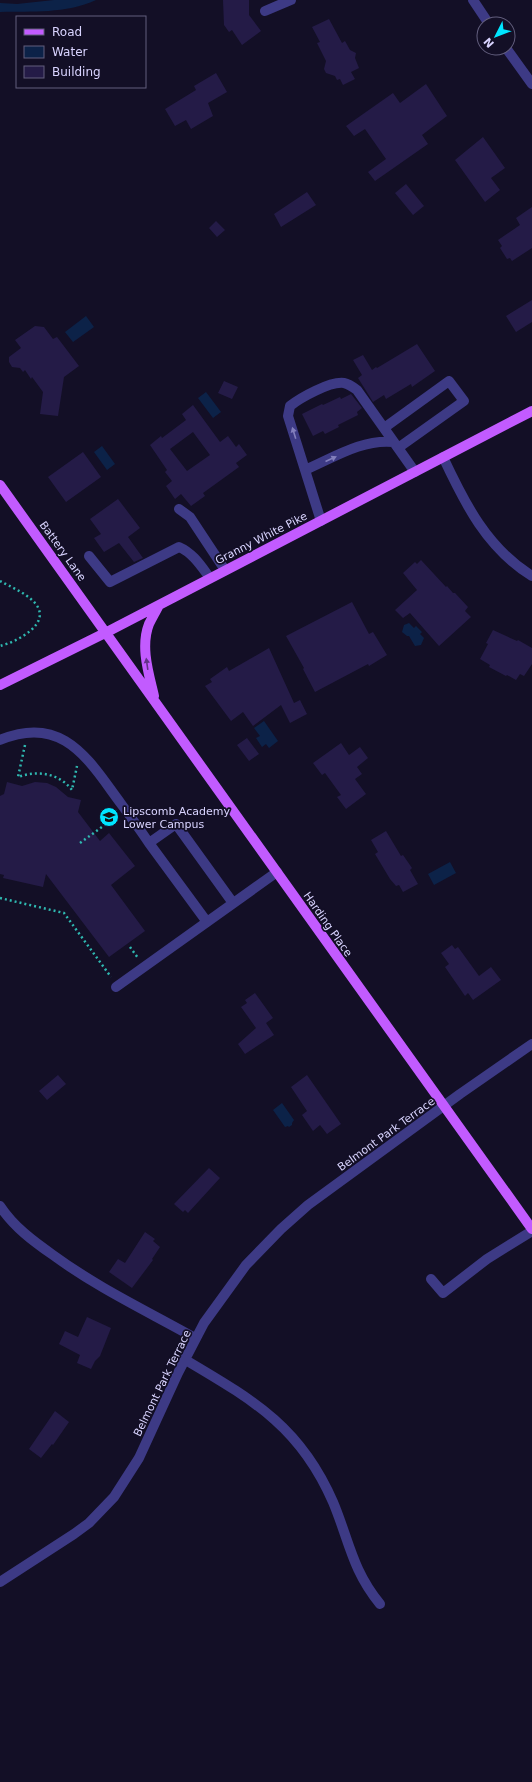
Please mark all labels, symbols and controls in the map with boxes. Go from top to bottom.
legend [16,16,146,88]
north arrow [476,16,516,56]
text: Road [52,25,82,39]
text: N [481,35,497,50]
text: Water [52,45,88,59]
text: Building [52,65,101,79]
one-way arrow [291,426,297,438]
one-way arrow [325,456,336,462]
street label: Granny White Pike [213,510,310,567]
street label: Battery Lane [37,519,89,584]
one-way arrow [144,657,150,670]
place label: Lipscomb Academy Lower Campus [123,805,230,831]
school or university icon: Lipscomb Academy Lower Campus [98,806,120,828]
street label: Harding Place [300,889,355,959]
street label: Belmont Park Terrace [335,1095,438,1174]
street label: Belmont Park Terrace [131,1328,194,1439]

